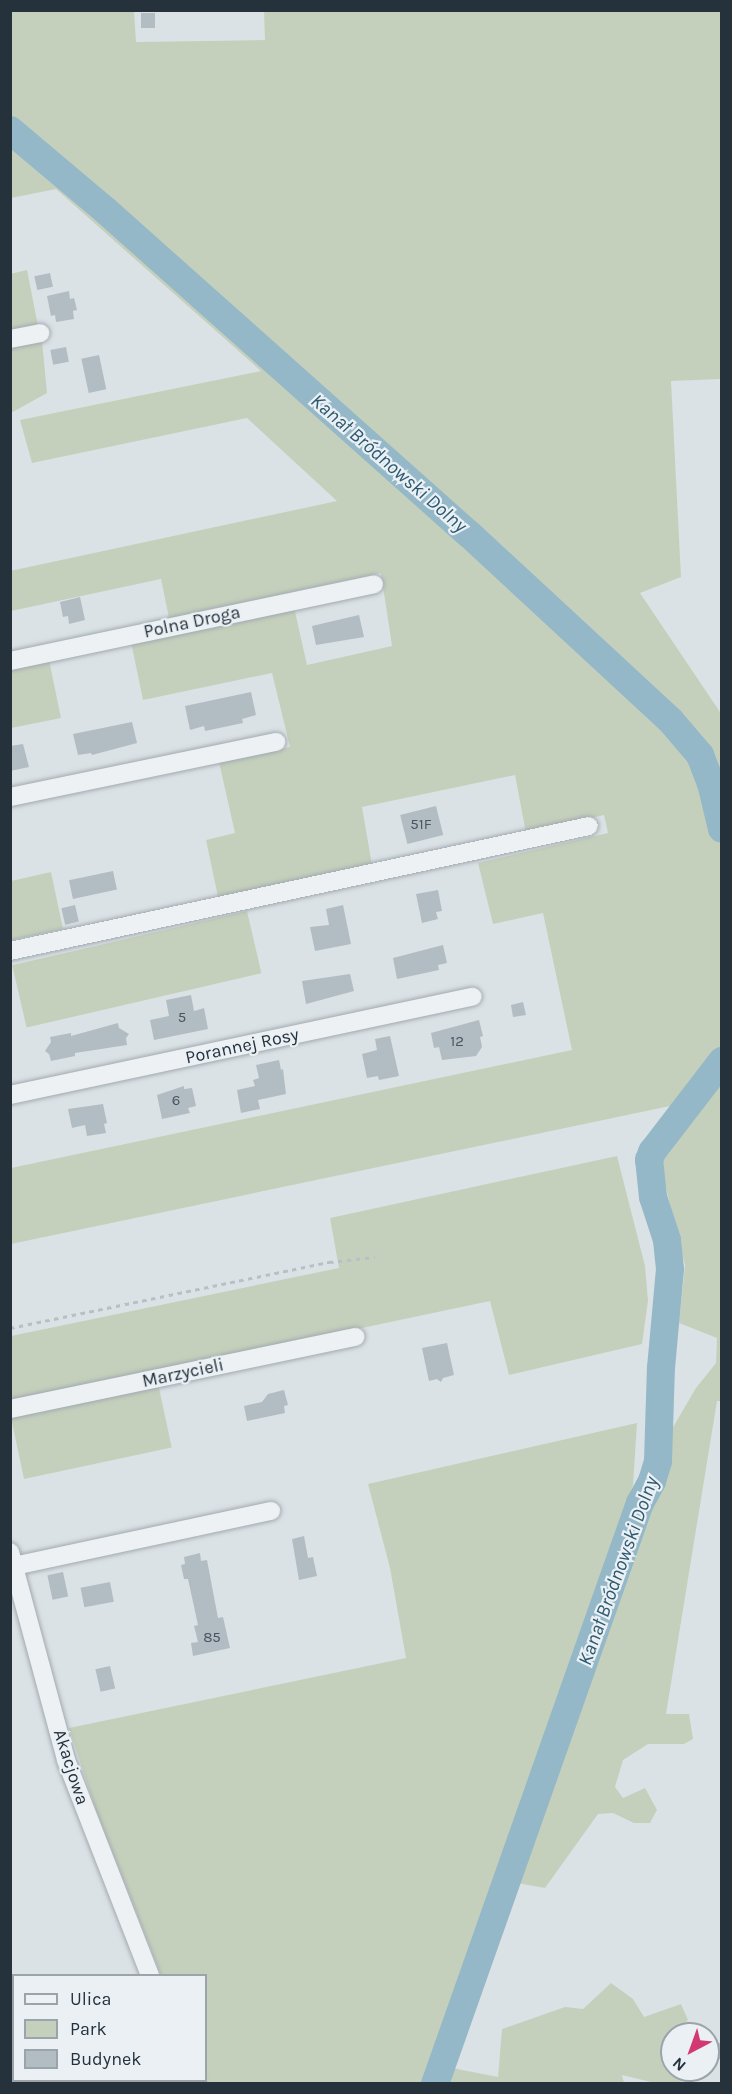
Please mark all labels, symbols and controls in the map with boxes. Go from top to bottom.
water label: Kanał Bródnowski Dolny [306,389,472,537]
street label: Polna Droga [142,601,242,643]
house number: 51F [410,816,432,834]
house number: 5 [178,1009,186,1027]
street label: Porannej Rosy [183,1023,301,1069]
house number: 12 [450,1033,464,1051]
house number: 6 [172,1092,180,1110]
street label: Marzycieli [140,1354,226,1392]
water label: Kanał Bródnowski Dolny [573,1473,663,1669]
house number: 85 [203,1629,221,1647]
street label: Akacjowa [49,1727,93,1807]
legend [12,1974,207,2082]
text: Ulica [70,1988,111,2010]
text: Park [70,2018,107,2040]
north arrow [660,2022,720,2082]
text: Budynek [70,2048,141,2070]
text: N [669,2054,690,2075]

